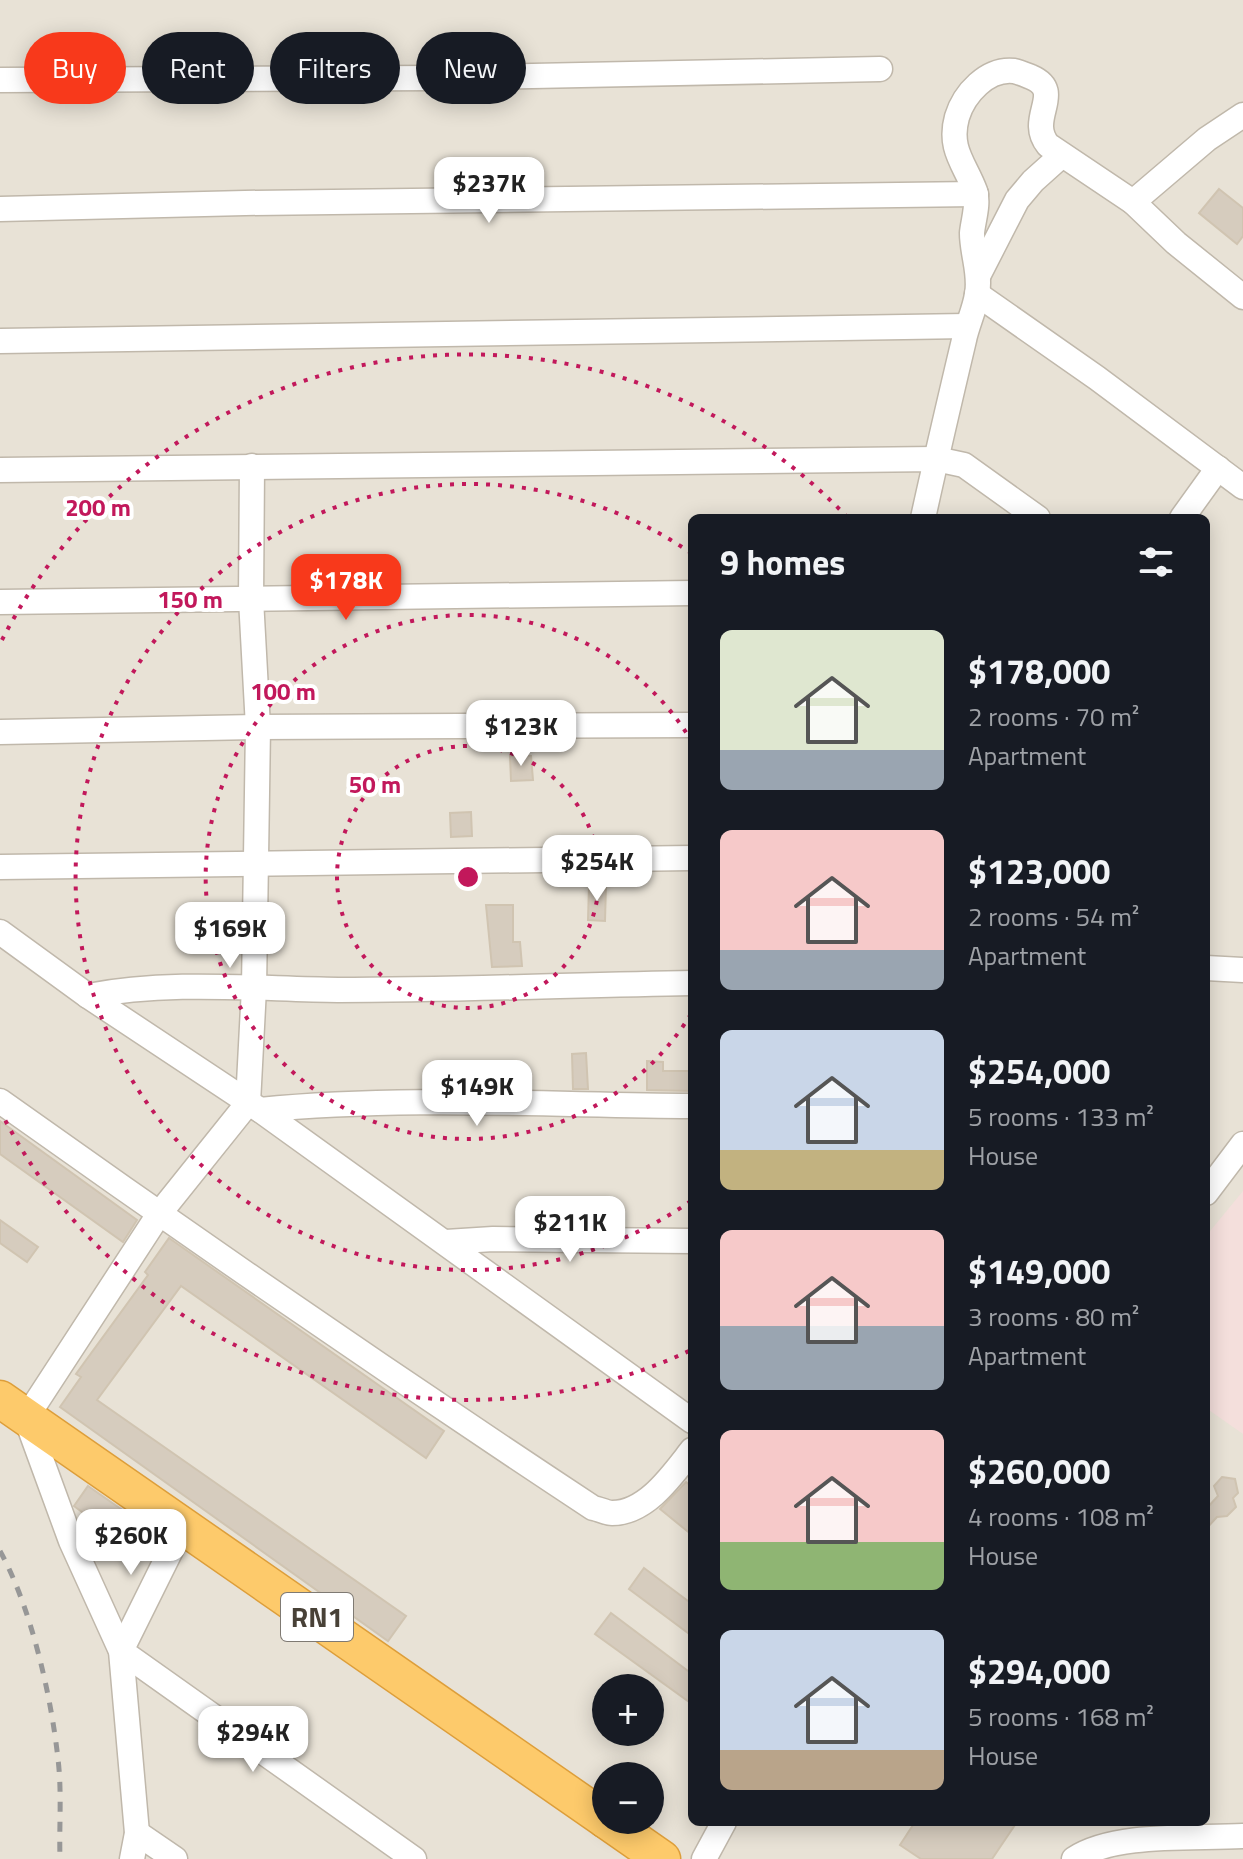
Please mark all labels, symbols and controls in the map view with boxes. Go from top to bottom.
chip: Buy [24,32,126,104]
chip: Rent [142,32,254,104]
chip: Filters [270,32,400,104]
chip: New [416,32,526,104]
pin: $237K [433,157,545,225]
text: $237K [452,163,526,202]
text: 200 m [65,489,131,525]
text: 9 homes [720,536,845,588]
icon: filters [1134,540,1178,584]
pin: $178K [290,554,402,622]
text: $178K [309,560,383,599]
text: 150 m [157,581,223,617]
text: $178,000 [968,645,1110,697]
icon: home [784,662,880,758]
text: 100 m [250,673,316,709]
text: 2 rooms · 70 m² [968,697,1139,736]
pin: $123K [465,700,577,768]
text: $123K [484,706,558,745]
text: Apartment [968,736,1086,775]
text: 50 m [349,766,401,802]
pin: $254K [541,835,653,903]
text: $254K [560,841,634,880]
text: $123,000 [968,845,1110,897]
icon: home [784,862,880,958]
centre of rings [454,863,482,891]
text: 2 rooms · 54 m² [968,897,1139,936]
pin: $169K [174,902,286,970]
text: $169K [193,908,267,947]
text: Apartment [968,936,1086,975]
text: $254,000 [968,1045,1110,1097]
pin: $149K [421,1060,533,1128]
icon: home [784,1062,880,1158]
text: $149K [440,1066,514,1105]
text: 5 rooms · 133 m² [968,1097,1154,1136]
text: House [968,1136,1038,1175]
pin: $211K [514,1196,626,1264]
text: $211K [533,1202,607,1241]
text: $149,000 [968,1245,1110,1297]
icon: home [784,1262,880,1358]
text: 3 rooms · 80 m² [968,1297,1139,1336]
text: Apartment [968,1336,1086,1375]
text: $260,000 [968,1445,1110,1497]
icon: home [784,1462,880,1558]
text: 4 rooms · 108 m² [968,1497,1154,1536]
pin: $260K [75,1509,187,1577]
text: $260K [94,1515,168,1554]
text: House [968,1536,1038,1575]
road number: RN1 [281,1593,353,1641]
text: $294,000 [968,1645,1110,1697]
icon: home [784,1662,880,1758]
map controls [592,1674,664,1834]
button: + [592,1674,664,1746]
text: 5 rooms · 168 m² [968,1697,1154,1736]
pin: $294K [197,1706,309,1774]
text: $294K [216,1712,290,1751]
text: House [968,1736,1038,1775]
button: − [592,1762,664,1834]

